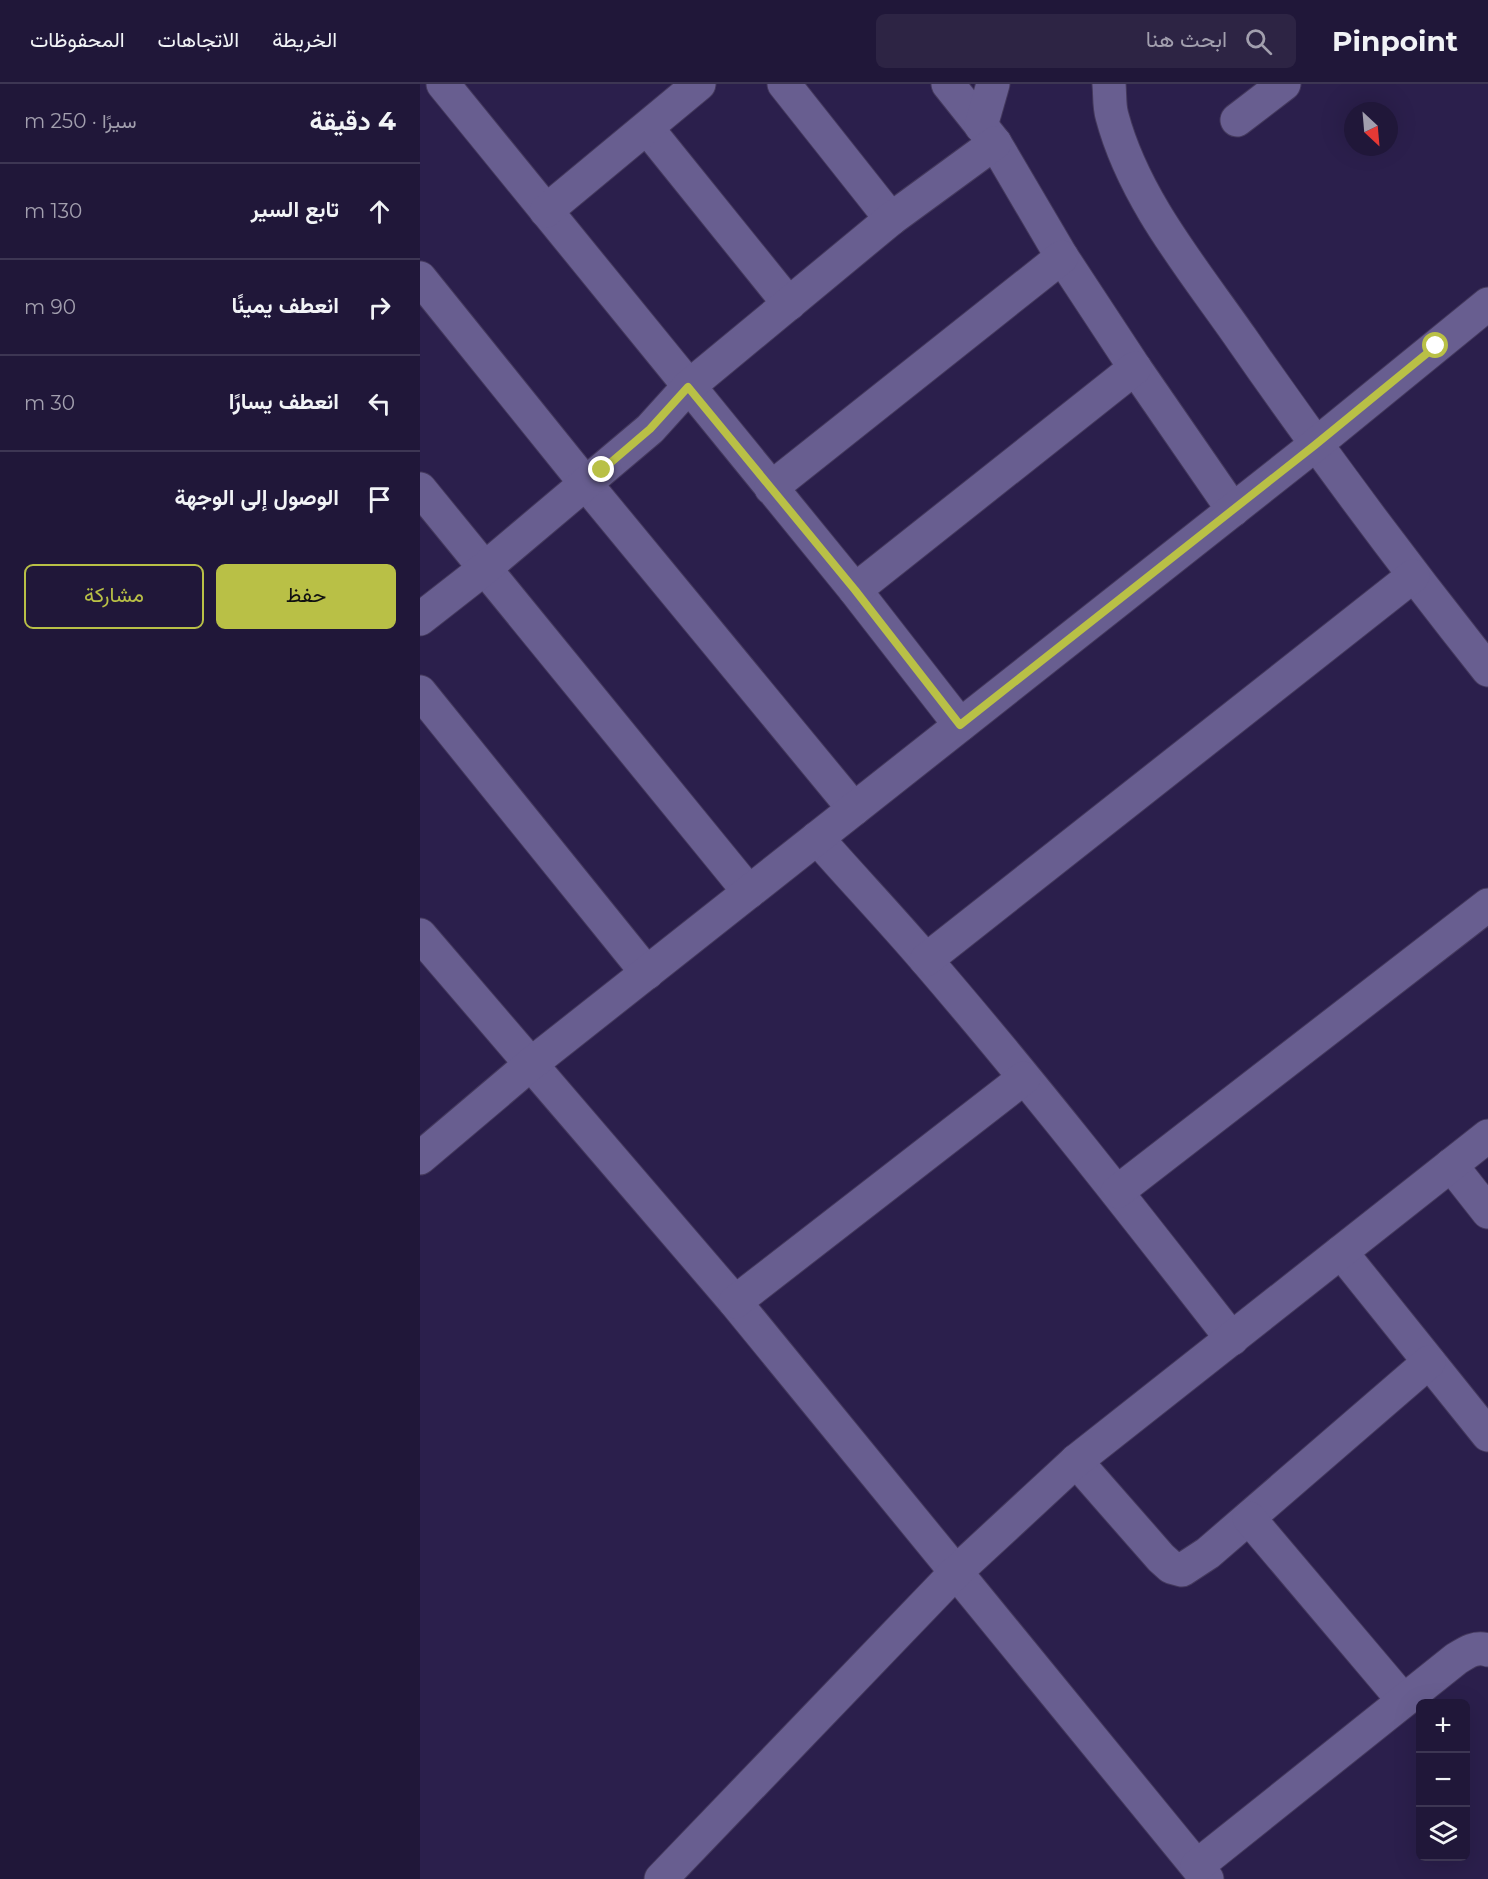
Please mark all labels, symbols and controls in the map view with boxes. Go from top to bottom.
search box [876,14,1296,68]
text: Pinpoint [1332,24,1458,58]
icon: search [1242,25,1275,58]
text: ابحث هنا [1146,26,1227,53]
text: المحفوظات [30,27,125,52]
text: الاتجاهات [158,27,239,52]
text: الخريطة [272,27,337,52]
north arrow [1344,102,1398,156]
text: 4 دقيقة [309,105,396,137]
text: سيرًا · 250 m [24,109,137,133]
icon: ahead [363,195,396,228]
text: تابع السير [251,196,339,223]
text: 130 m [24,199,82,223]
icon: right [363,291,396,324]
text: انعطف يمينًا [231,292,339,319]
text: 90 m [24,295,76,319]
route start [1422,332,1448,358]
icon: left [363,387,396,420]
text: انعطف يسارًا [229,388,339,415]
text: 30 m [24,391,75,415]
route end [588,456,614,482]
icon: arrive [363,483,396,516]
text: الوصول إلى الوجهة [174,484,339,511]
button: مشاركة [24,564,204,629]
button: حفظ [216,564,396,629]
map controls [1416,1699,1470,1861]
button: + [1416,1699,1470,1753]
button: − [1416,1753,1470,1807]
button: layers [1416,1807,1470,1861]

